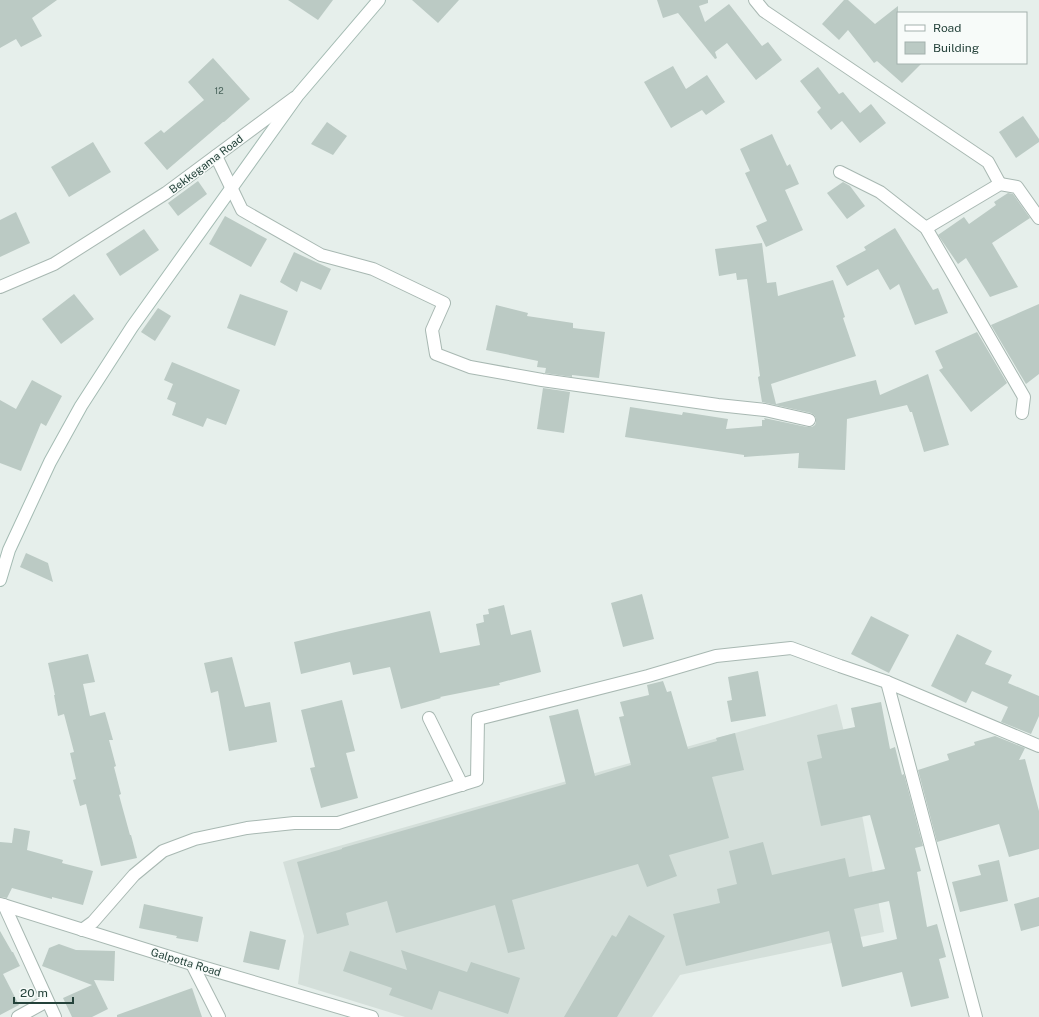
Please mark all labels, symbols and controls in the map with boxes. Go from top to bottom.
legend [897,12,1027,64]
text: Road [933,21,961,35]
text: Building [933,41,979,55]
house number: 12 [214,85,224,96]
street label: Bekkegama Road [167,132,245,196]
street label: Galpotta Road [149,946,223,978]
scale bar [14,979,73,1005]
text: 20 m [20,986,48,1000]

